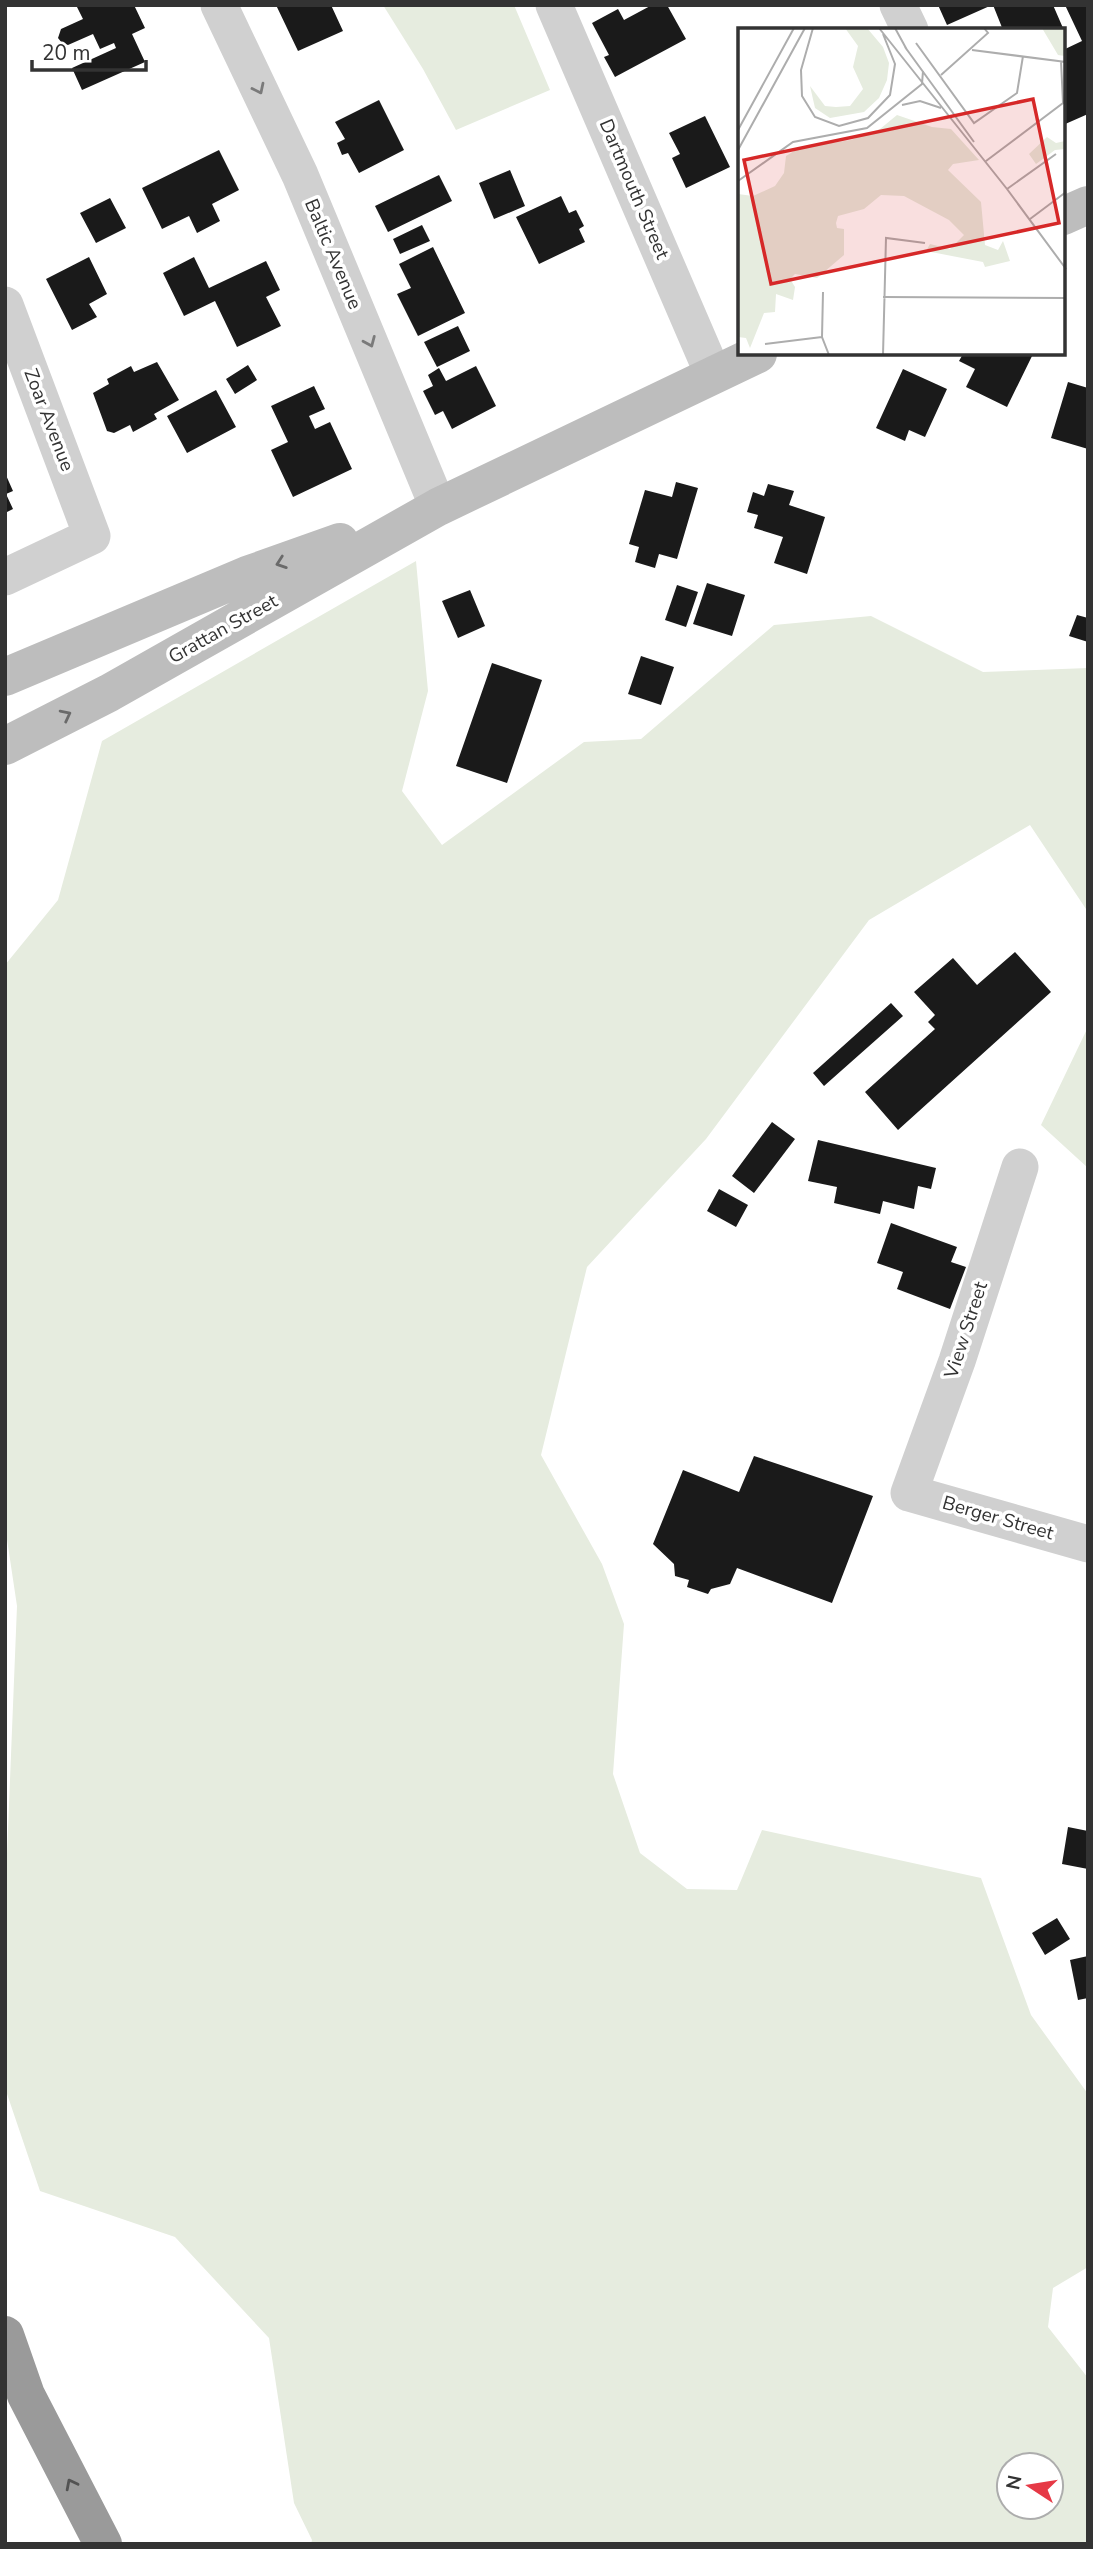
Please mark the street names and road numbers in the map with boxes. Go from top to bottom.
street label: Dartmouth Street [593,115,675,263]
street label: Baltic Avenue [298,195,368,313]
street label: Zoar Avenue [18,365,80,475]
street label: Grattan Street [164,588,283,670]
street label: View Street [938,1278,994,1383]
street label: Berger Street [939,1490,1057,1546]

